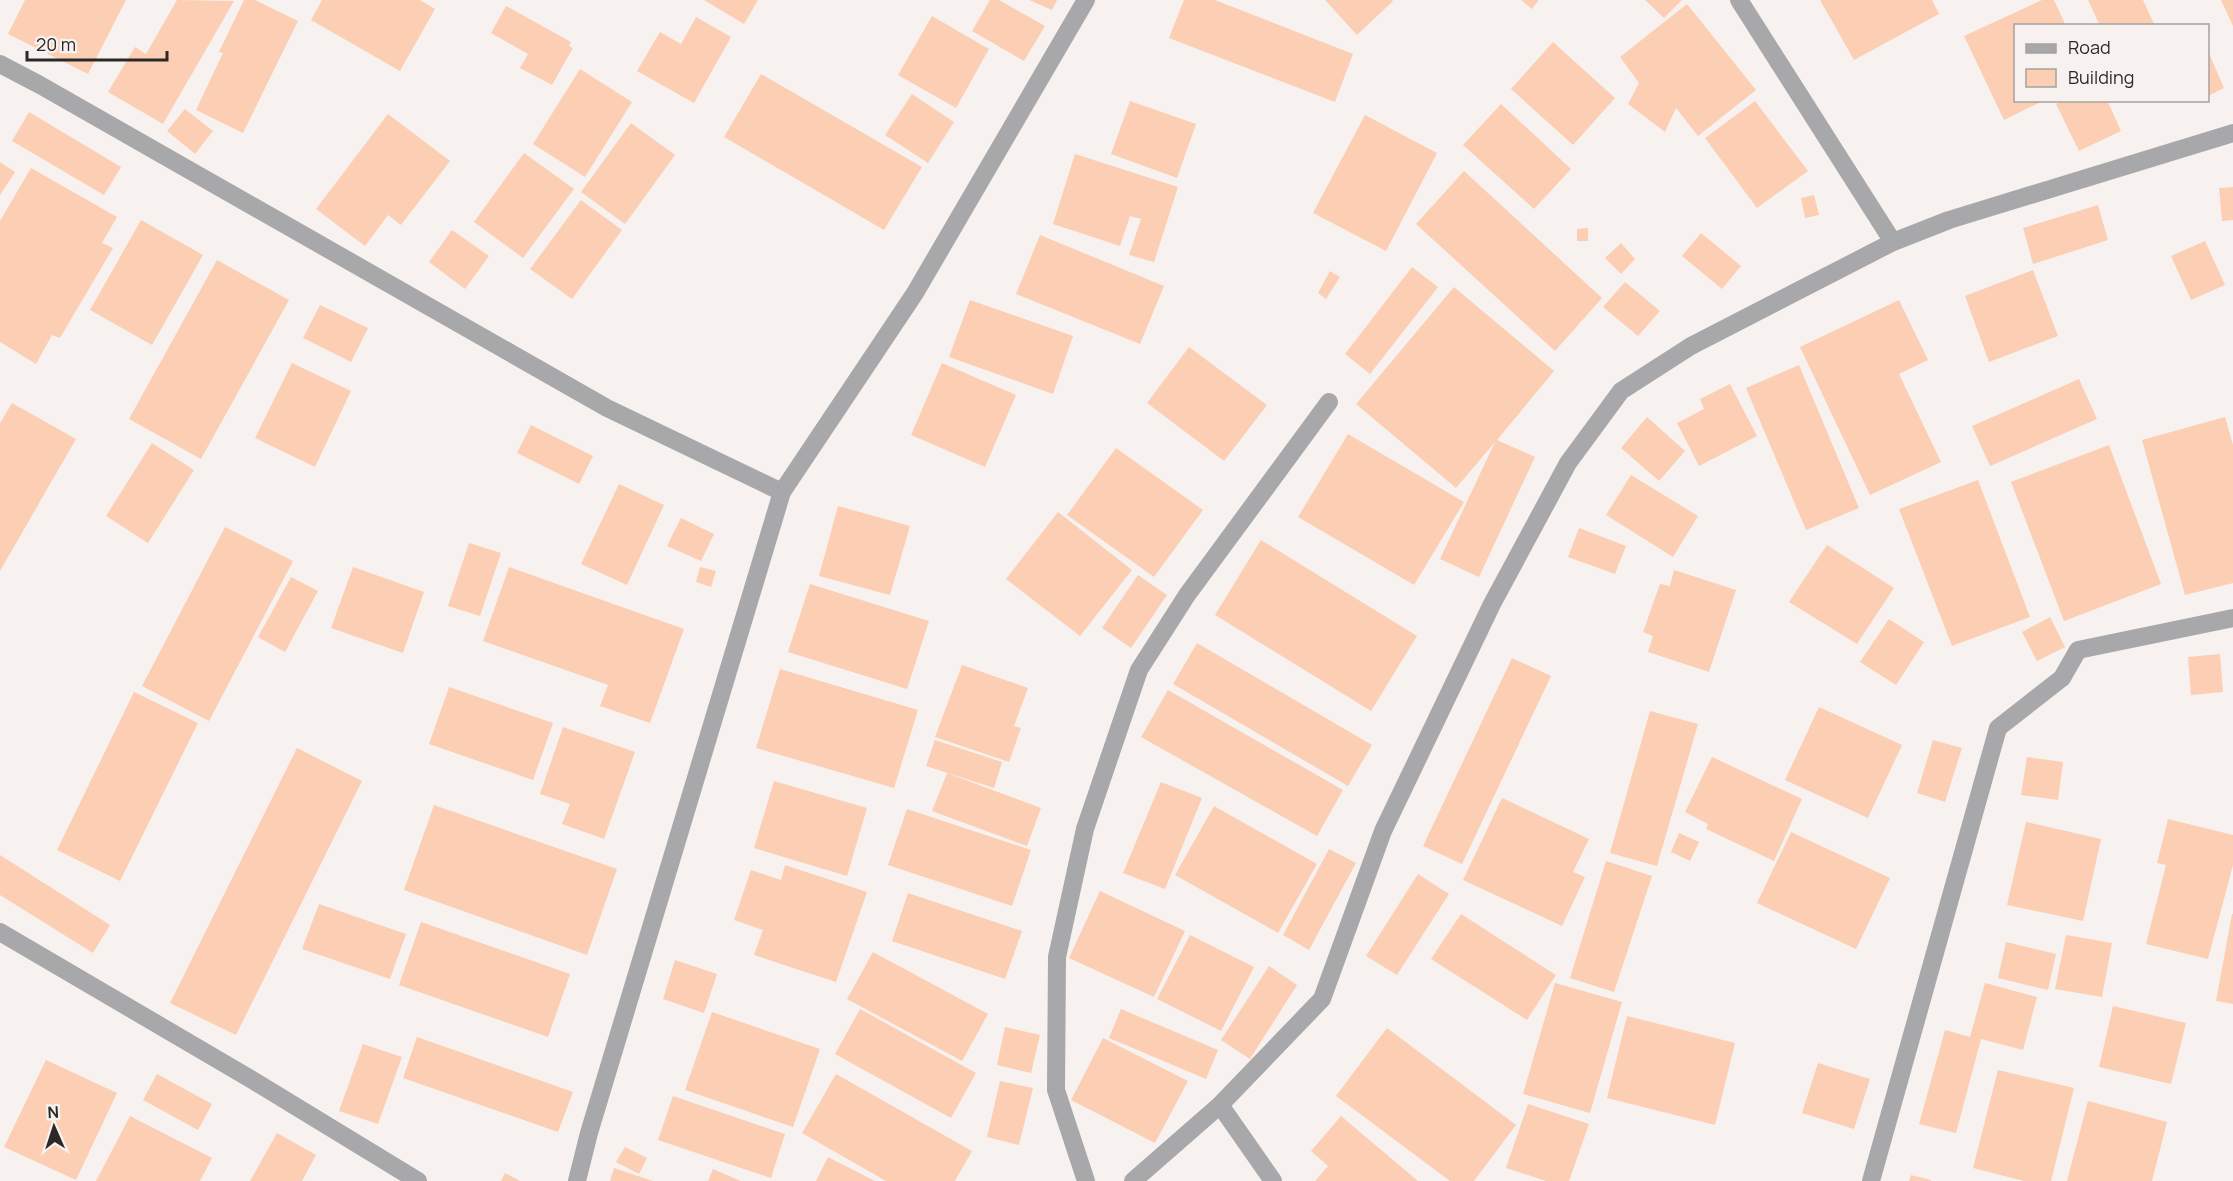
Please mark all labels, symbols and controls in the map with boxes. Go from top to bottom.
scale bar [27,24,166,62]
legend [2014,24,2209,102]
text: 20 m [36,32,76,56]
text: Road [2068,35,2111,59]
text: Building [2068,65,2134,89]
north arrow [24,1097,84,1157]
text: N [47,1101,60,1123]

